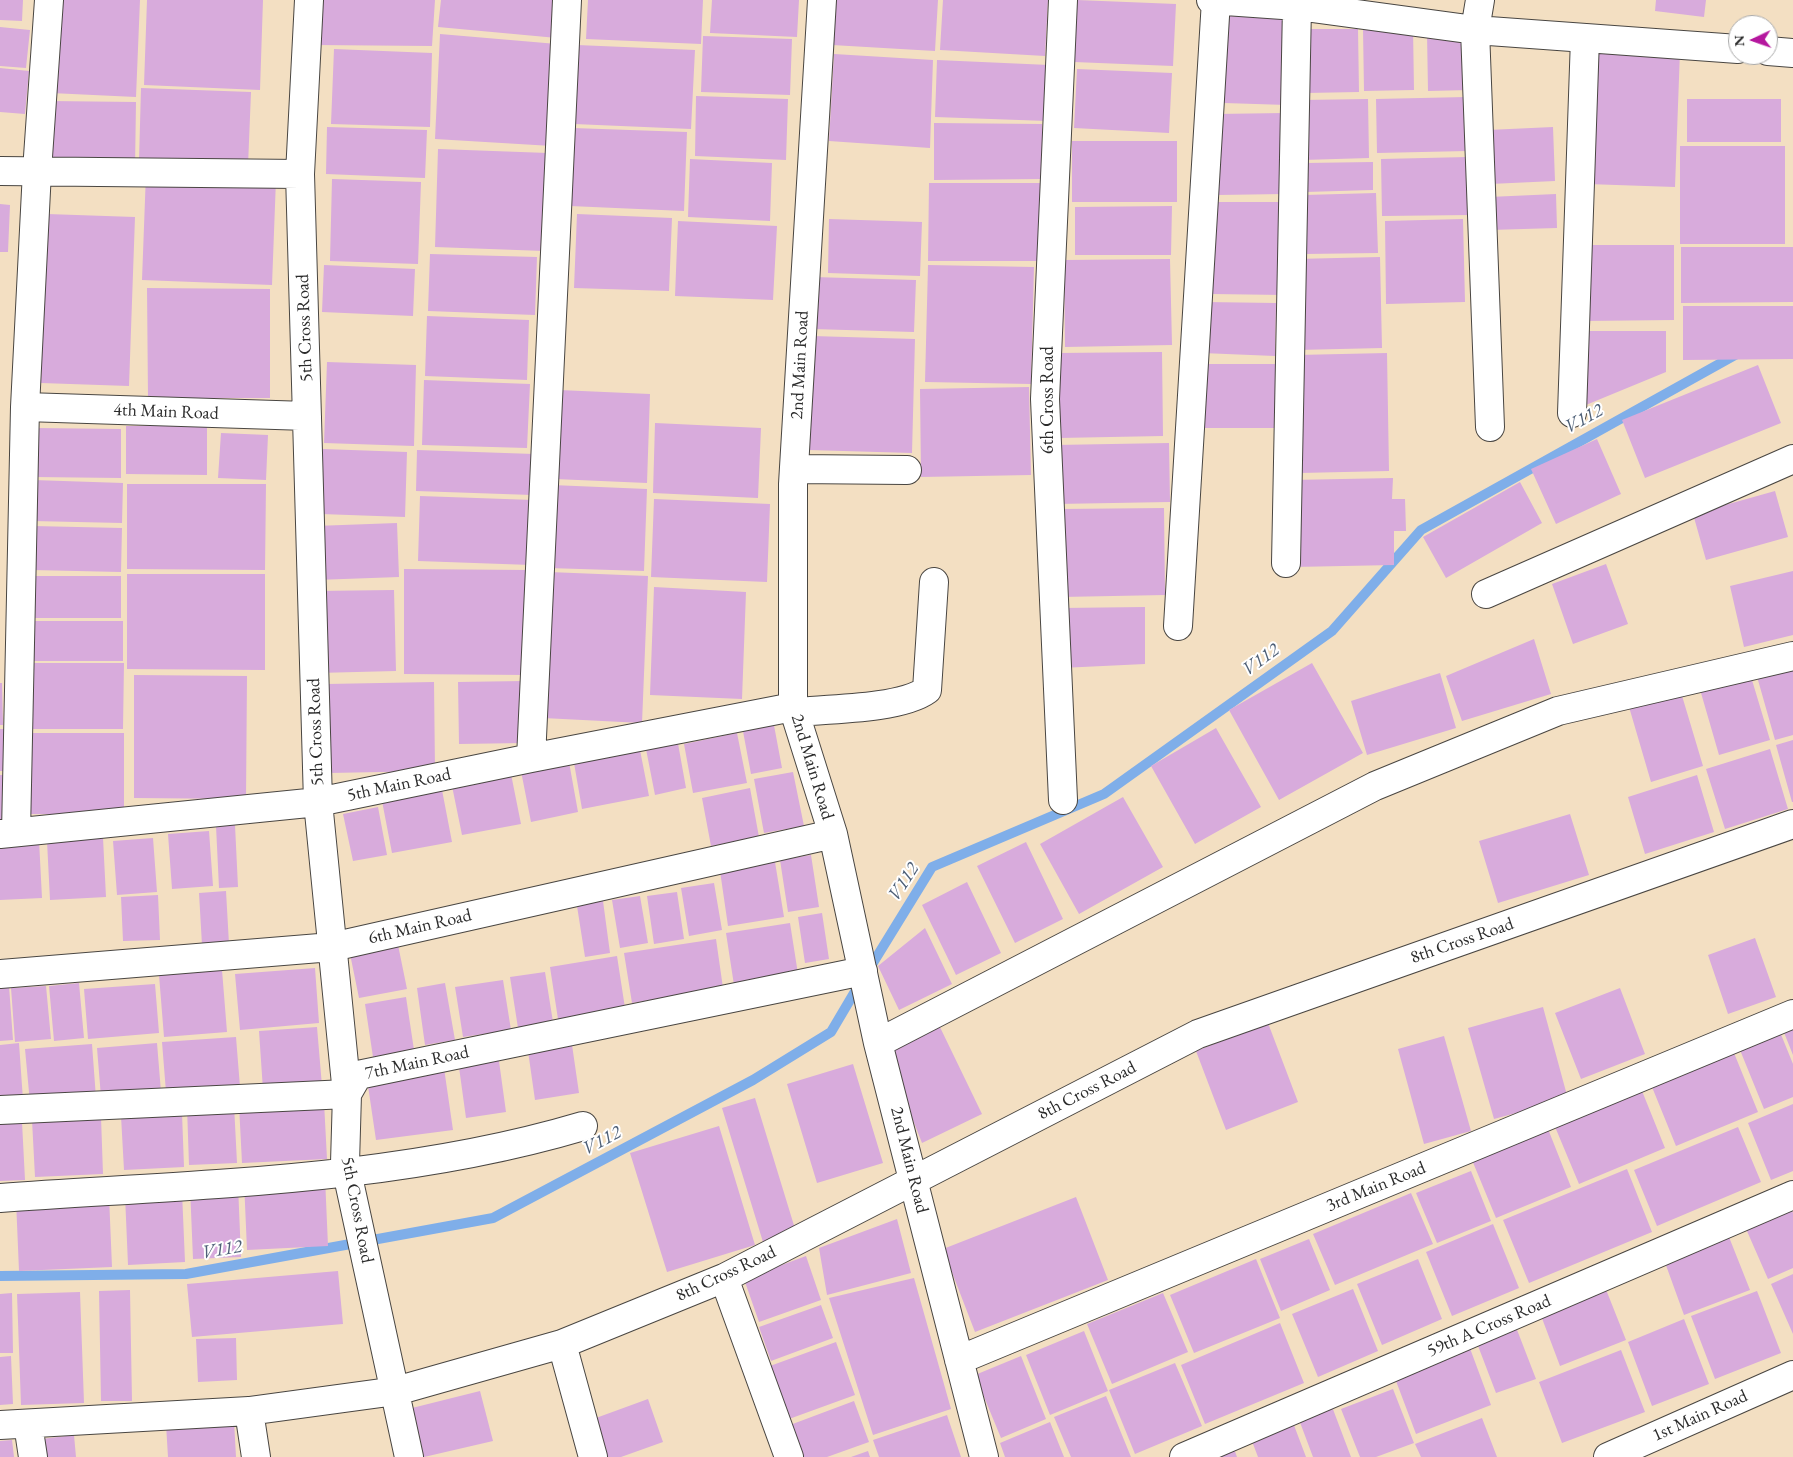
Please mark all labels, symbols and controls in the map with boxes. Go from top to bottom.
north arrow [1728,15,1778,65]
text: N [1730,35,1748,47]
street label: 5th Cross Road [292,274,318,382]
street label: 2nd Main Road [786,310,814,420]
street label: 6th Cross Road [1037,346,1059,454]
street label: 4th Main Road [113,399,219,425]
water label: V112 [1561,399,1607,439]
water label: V112 [1238,639,1284,681]
street label: 5th Cross Road [303,678,329,786]
street label: 2nd Main Road [786,712,838,822]
street label: 5th Main Road [345,763,453,807]
water label: V112 [883,859,925,905]
street label: 6th Main Road [366,905,474,949]
street label: 8th Cross Road [1408,913,1516,969]
street label: 7th Main Road [363,1041,471,1085]
street label: 8th Cross Road [1034,1057,1140,1125]
street label: 2nd Main Road [885,1104,933,1216]
water label: V112 [579,1121,625,1161]
street label: 5th Cross Road [336,1155,378,1265]
street label: 3rd Main Road [1323,1157,1429,1217]
water label: V112 [200,1235,244,1265]
street label: 8th Cross Road [673,1241,779,1307]
street label: 59th A Cross Road [1424,1290,1554,1362]
street label: 1st Main Road [1649,1385,1751,1447]

